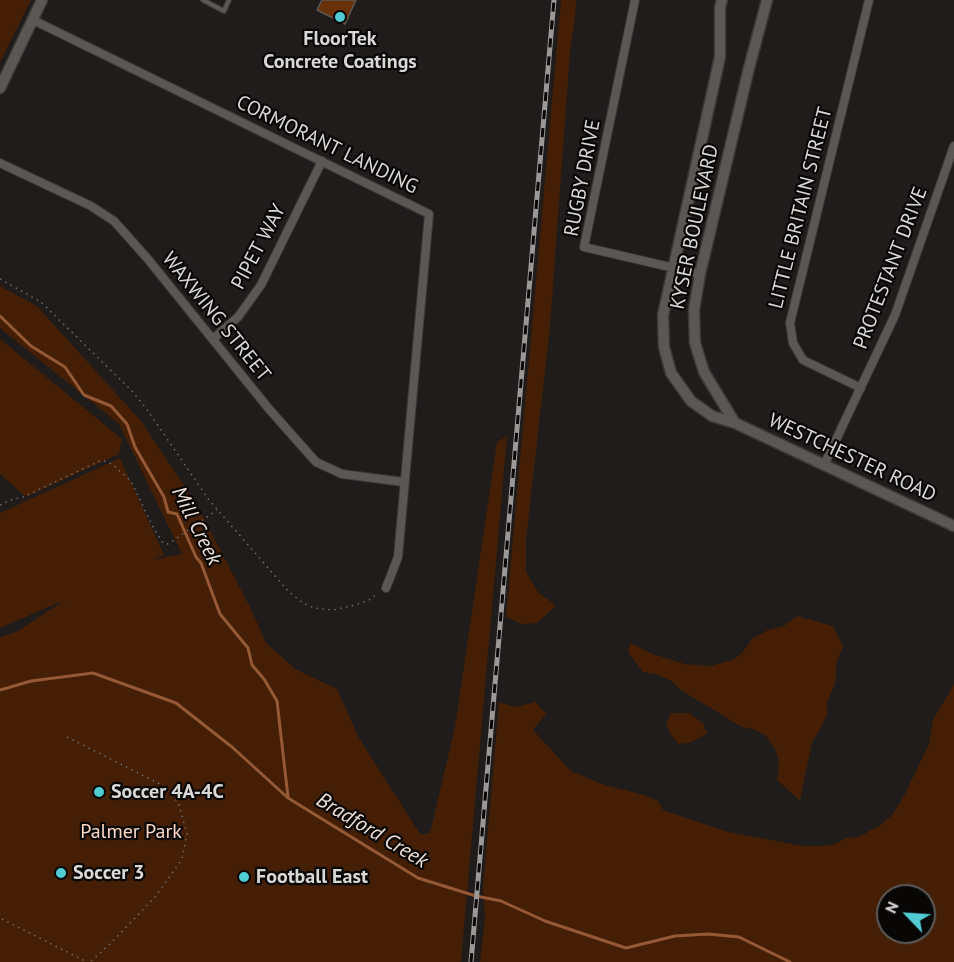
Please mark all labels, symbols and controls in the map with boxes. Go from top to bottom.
marker: FloorTek Concrete Coatings [333,10,347,24]
place label: FloorTek Concrete Coatings [263,27,417,74]
street label: CORMORANT LANDING [232,91,422,199]
street label: LITTLE BRITAIN STREET [764,105,838,311]
street label: RUGBY DRIVE [560,118,606,238]
street label: KYSER BOULEVARD [666,142,724,312]
street label: PROTESTANT DRIVE [849,184,933,352]
street label: PIPET WAY [227,200,291,294]
street label: WAXWING STREET [157,248,275,386]
street label: WESTCHESTER ROAD [764,409,940,507]
water label: Mill Creek [166,483,226,569]
place label: Soccer 4A-4C [111,780,224,804]
marker: Soccer 4A-4C [92,785,106,799]
water label: Bradford Creek [312,788,432,874]
park label: Palmer Park [80,820,182,844]
place label: Soccer 3 [73,861,145,885]
place label: Football East [256,865,368,889]
marker: Soccer 3 [54,866,68,880]
marker: Football East [237,870,251,884]
north arrow [876,884,936,944]
text: N [880,898,903,916]

